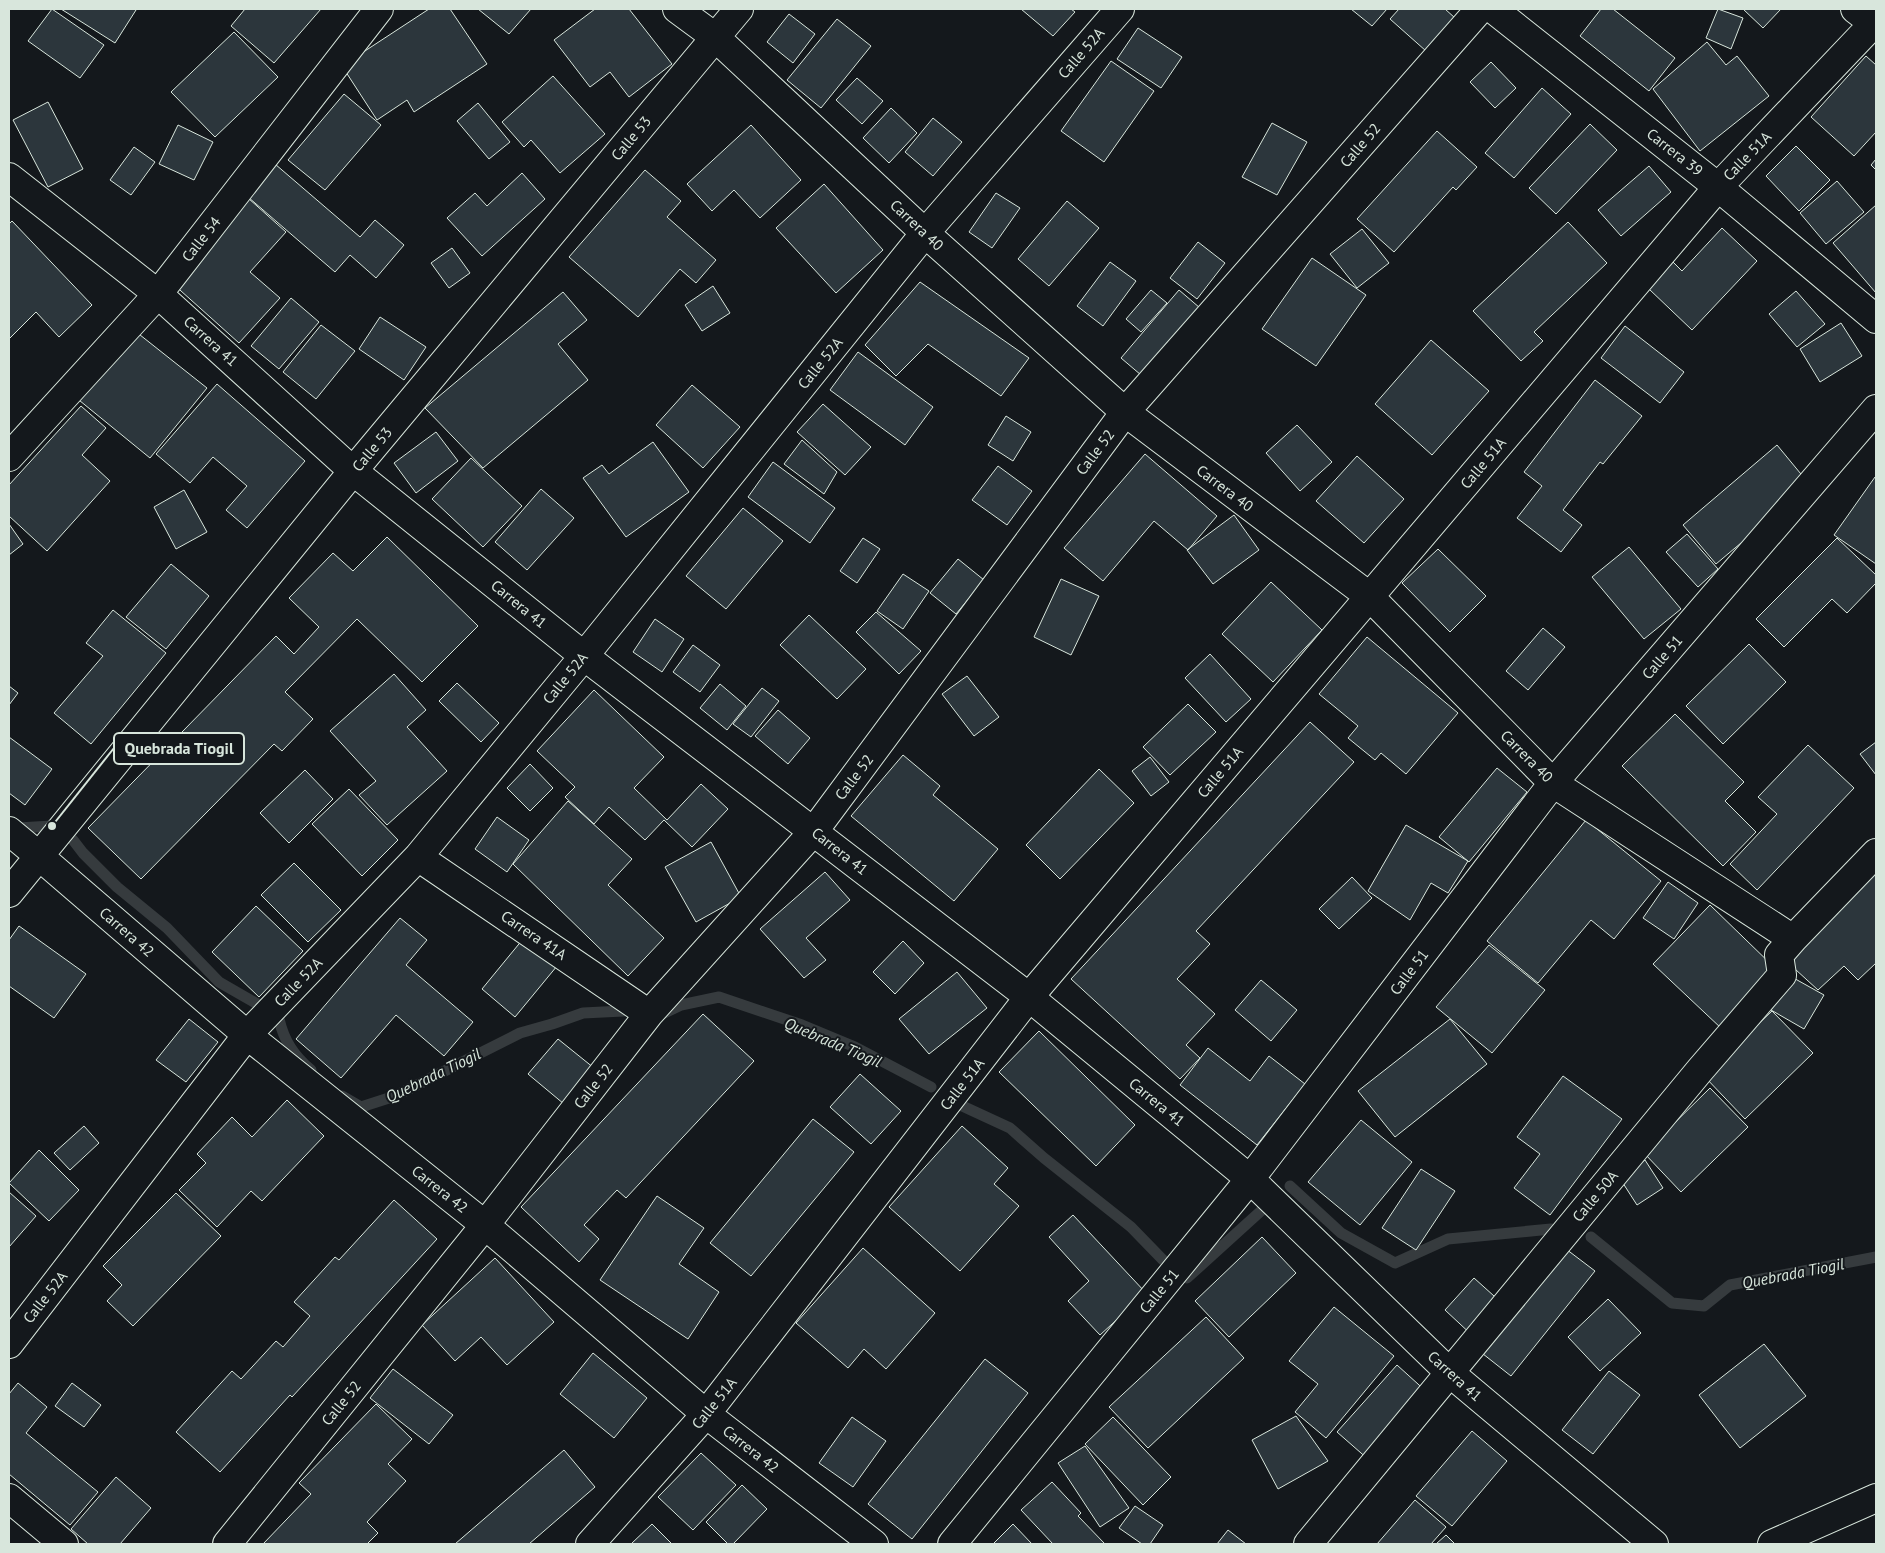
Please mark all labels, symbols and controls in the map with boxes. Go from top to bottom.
street label: Calle 52A [1054,23,1108,82]
street label: Calle 53 [607,112,655,164]
street label: Calle 52 [1336,119,1384,171]
street label: Carrera 39 [1643,124,1707,180]
street label: Calle 51A [1719,127,1775,185]
street label: Carrera 40 [886,195,948,255]
street label: Calle 54 [177,212,225,266]
street label: Carrera 41 [180,312,242,370]
street label: Calle 52A [793,333,847,393]
street label: Calle 53 [348,423,396,475]
street label: Calle 52 [1072,425,1118,479]
street label: Calle 51A [1456,433,1510,493]
street label: Carrera 40 [1193,460,1257,516]
street label: Carrera 41 [487,576,551,632]
street label: Calle 51 [1638,631,1686,683]
street label: Calle 52A [538,648,592,708]
street label: Carrera 40 [1497,726,1557,786]
callout: Quebrada Tiogil [114,733,244,764]
text: Quebrada Tiogil [124,738,234,758]
street label: Calle 51A [1193,742,1247,802]
street label: Calle 52 [831,750,877,804]
street label: Carrera 41 [808,823,872,879]
street label: Carrera 42 [96,903,158,961]
street label: Carrera 41A [497,906,571,964]
street label: Calle 51 [1386,945,1432,999]
street label: Calle 52A [270,953,326,1011]
water label: Quebrada Tiogil [781,1013,885,1072]
water label: Quebrada Tiogil [382,1043,485,1107]
street label: Calle 51A [936,1054,988,1114]
street label: Calle 52 [569,1059,617,1113]
street label: Carrera 41 [1125,1074,1189,1130]
street label: Carrera 42 [408,1161,472,1217]
street label: Calle 50A [1568,1166,1622,1226]
water label: Quebrada Tiogil [1740,1253,1846,1293]
street label: Calle 51 [1135,1265,1183,1317]
street label: Calle 52A [19,1267,71,1327]
street label: Carrera 41 [1424,1347,1486,1405]
street label: Calle 51A [687,1373,741,1433]
street label: Calle 52 [317,1377,365,1429]
street label: Carrera 42 [719,1421,783,1477]

